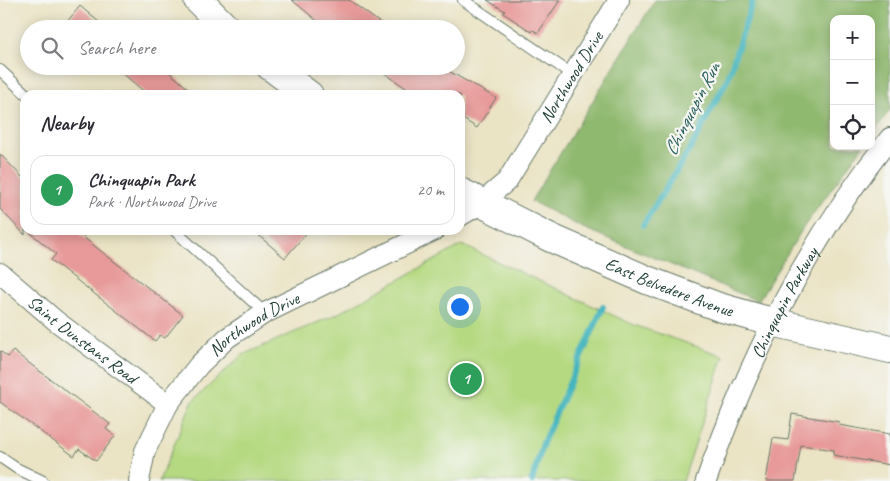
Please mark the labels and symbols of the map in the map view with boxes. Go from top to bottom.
street label: Northwood Drive [535,26,608,127]
water label: Chinquapin Run [658,56,727,160]
street label: Chinquapin Parkway [746,242,824,362]
street label: East Belvedere Avenue [602,252,736,322]
street label: Northwood Drive [204,287,304,361]
street label: Saint Dunstans Road [23,291,144,390]
your location [447,294,473,320]
pin: 1 [450,360,482,398]

